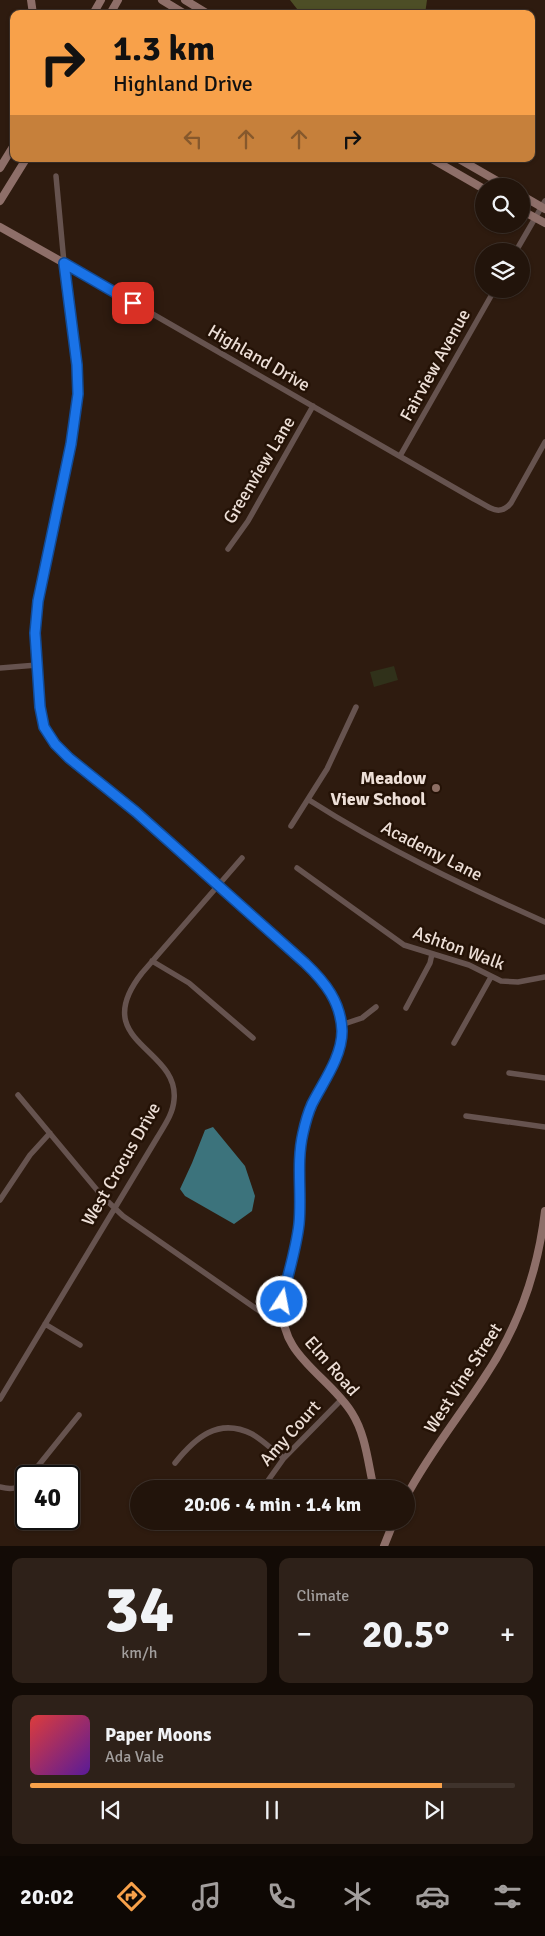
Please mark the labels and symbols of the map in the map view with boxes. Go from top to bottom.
pin [112,282,154,324]
street label: Fairview Avenue [395,305,475,425]
street label: Highland Drive [204,320,314,396]
street label: Greenview Lane [218,412,300,528]
place label: Meadow View School [331,767,426,810]
marker: Meadow View School [430,782,442,794]
street label: Academy Lane [378,816,486,886]
street label: Ashton Walk [410,921,508,975]
street label: West Crocus Drive [77,1098,165,1230]
position arrow [255,1275,307,1327]
street label: West Vine Street [419,1319,507,1437]
street label: Elm Road [300,1331,364,1401]
street label: Amy Court [255,1396,325,1470]
speed limit sign: 40 [15,1465,80,1530]

